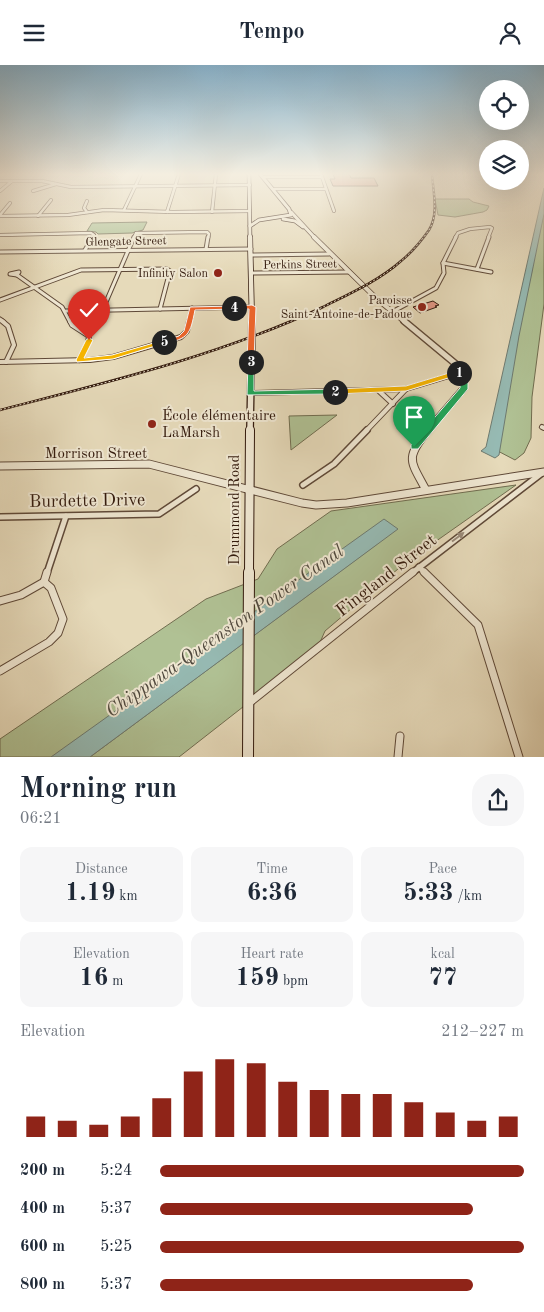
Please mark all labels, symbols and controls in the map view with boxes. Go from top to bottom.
icon: menu [20,19,48,47]
icon: person [496,19,524,47]
text: Tempo [239,21,305,43]
map controls [479,80,529,190]
button: locate [479,80,529,130]
button: layers [479,140,529,190]
street label: Glengate Street [85,235,167,249]
street label: Perkins Street [263,258,337,272]
marker: Infinity Salon [212,267,224,279]
place label: Infinity Salon [138,268,209,280]
pin [68,289,110,340]
pin: 4 [222,295,246,321]
place label: Paroisse Saint-Antoine-de-Padoue [281,295,412,321]
icon: check [75,296,103,324]
text: 4 [230,301,239,315]
marker: Paroisse Saint-Antoine-de-Padoue [416,301,428,313]
pin: 5 [152,329,176,355]
text: 5 [160,335,169,349]
pin: 3 [238,349,264,375]
text: 3 [247,355,256,369]
pin: 1 [446,361,472,385]
text: 1 [455,366,464,380]
pin: 2 [322,379,348,405]
text: 2 [331,385,340,399]
pin [393,396,435,447]
icon: arrive [400,403,428,431]
place label: École élémentaire LaMarsh [162,406,276,441]
marker: École élémentaire LaMarsh [146,418,158,430]
street label: Morrison Street [45,447,147,462]
street label: Drummond Road [228,454,243,565]
street label: Burdette Drive [29,491,145,511]
street label: Fingland Street [333,531,440,620]
one-way arrow [451,532,464,543]
water label: Chippawa-Queenston Power Canal [103,542,348,722]
button: share [472,774,524,826]
text: Morning run [20,776,177,804]
text: 06:21 [20,811,62,827]
text: Distance [75,862,128,876]
text: Time [256,862,288,876]
text: Pace [428,862,457,876]
text: 1.19 [65,881,115,906]
text: 6:36 [247,881,297,906]
text: 5:33 [403,881,454,906]
text: km [115,889,138,903]
text: /km [454,889,482,903]
text: Elevation [73,947,130,961]
text: Heart rate [241,947,303,961]
text: kcal [431,947,455,961]
text: 16 [79,966,108,991]
text: 159 [236,966,279,991]
text: 77 [428,966,457,991]
text: m [108,974,123,988]
text: bpm [279,974,308,988]
text: Elevation [20,1024,85,1040]
text: 212–227 m [441,1024,524,1040]
text: 200 m [20,1163,65,1179]
text: 5:24 [100,1163,132,1179]
text: 400 m [20,1201,65,1217]
text: 5:37 [100,1201,132,1217]
text: 600 m [20,1239,65,1255]
text: 5:25 [100,1239,132,1255]
text: 800 m [20,1277,65,1293]
text: 5:37 [100,1277,132,1293]

